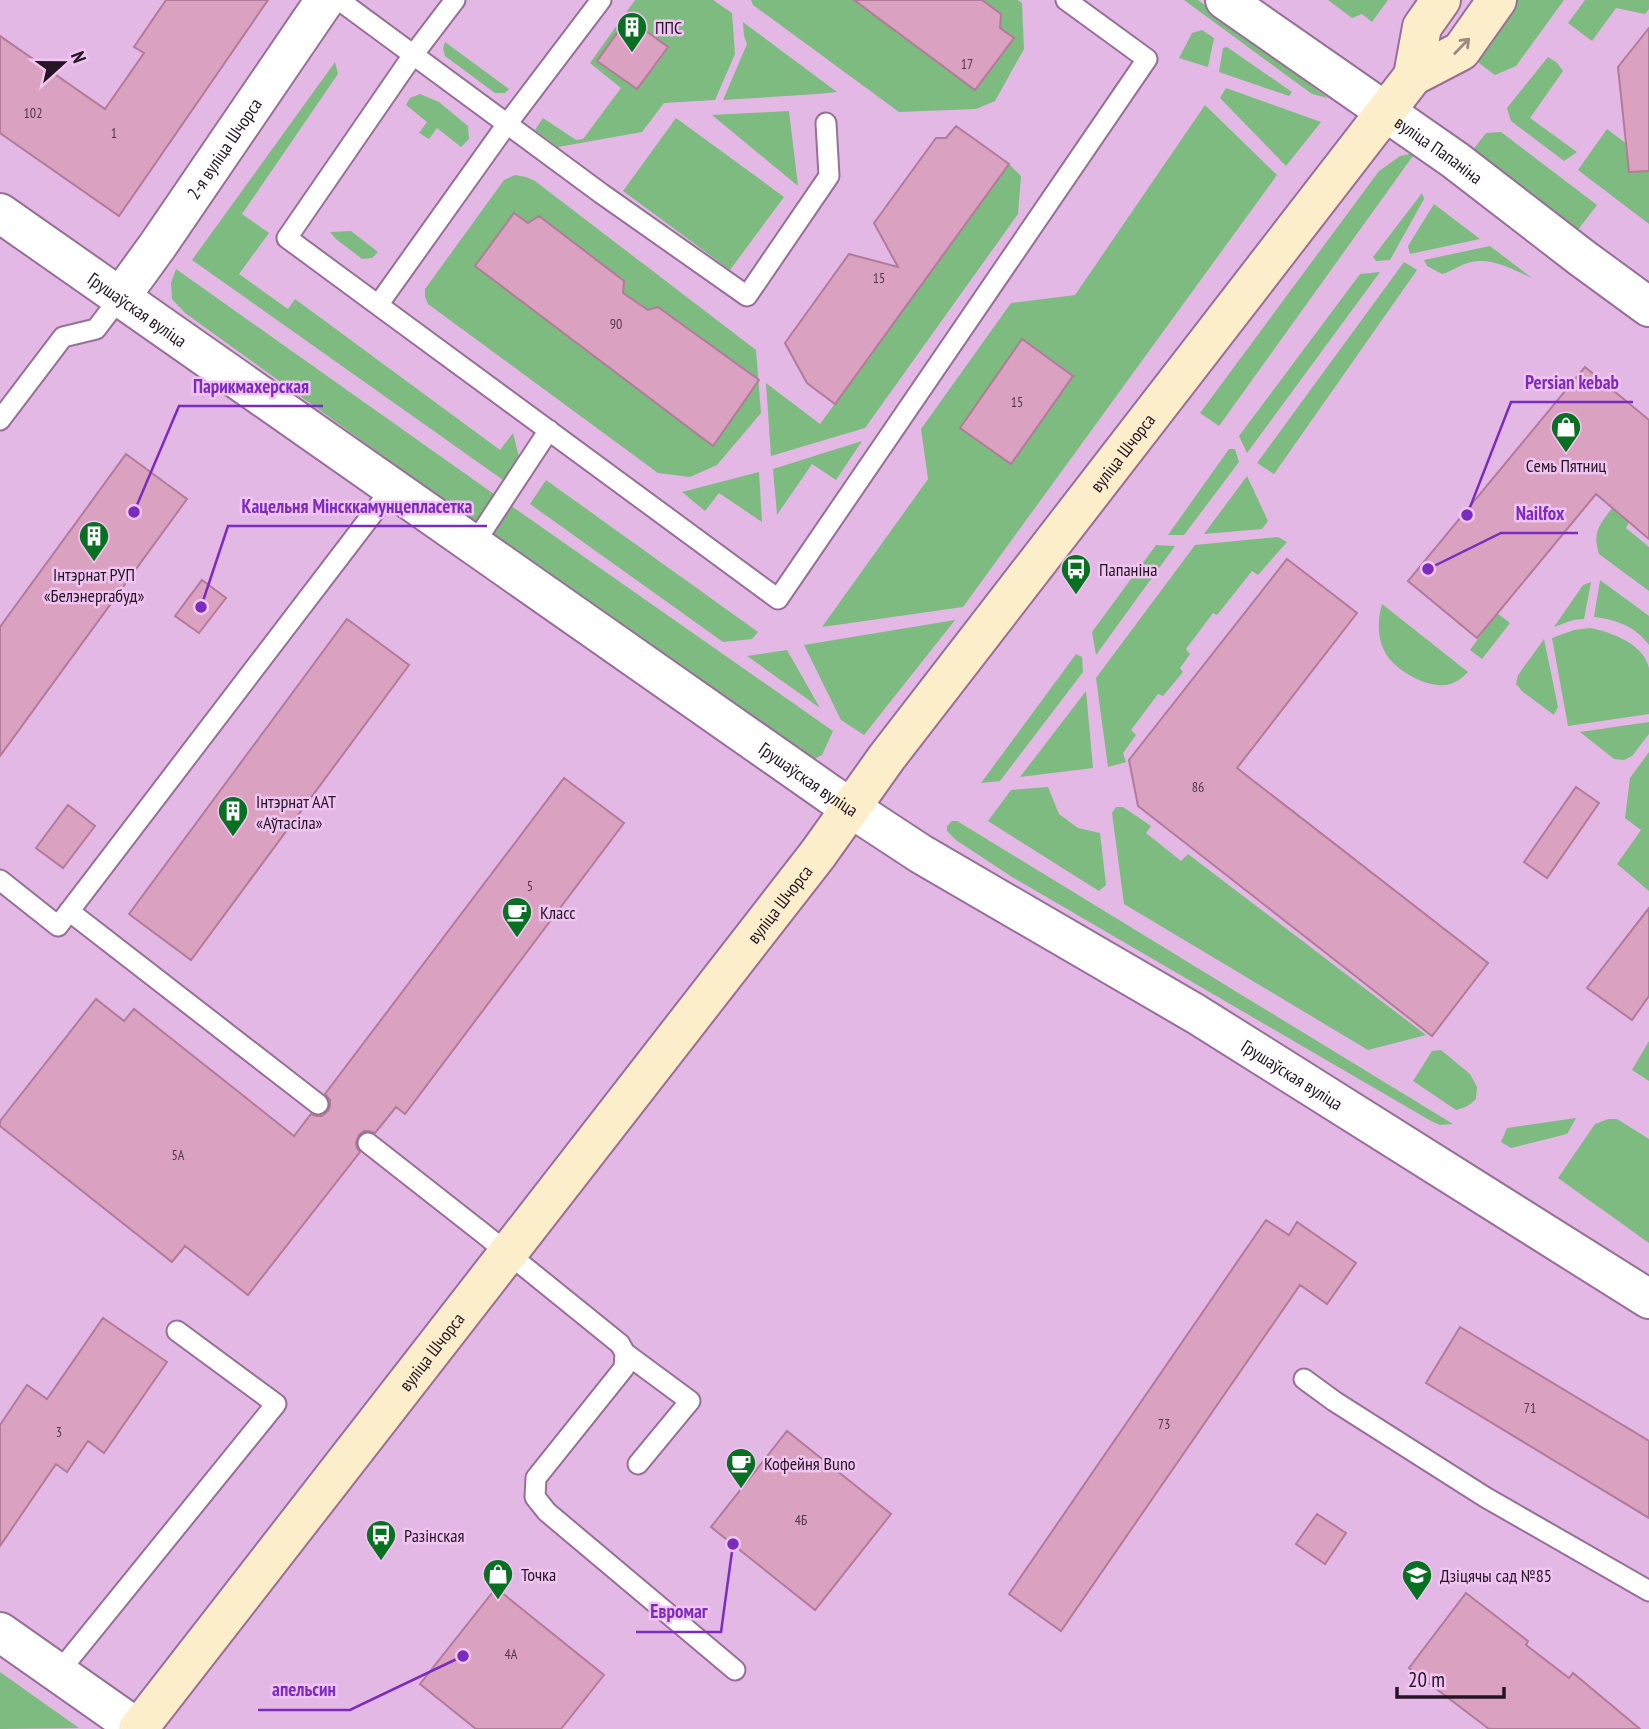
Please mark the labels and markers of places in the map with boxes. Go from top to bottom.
building icon: ППС [615,10,649,54]
place label: ППС [655,16,682,39]
callout: Persian kebab [1511,362,1633,402]
callout: Парикмахерская [179,366,323,406]
shop icon: Семь Пятниц [1549,410,1583,454]
place label: Семь Пятниц [1526,454,1606,477]
callout: Кацельня Мінсккамунцепласетка [228,486,487,526]
callout: Nailfox [1501,493,1578,533]
building icon: Інтэрнат РУП «Белэнергабуд» [77,519,111,563]
bus stop icon: Папаніна [1059,552,1093,596]
place label: Папаніна [1099,558,1157,581]
place label: Інтэрнат РУП «Белэнергабуд» [44,563,144,607]
place label: Інтэрнат ААТ «Аўтасіла» [256,790,336,834]
building icon: Інтэрнат ААТ «Аўтасіла» [216,794,250,838]
cafe icon: Класс [500,895,534,939]
place label: Класс [540,901,576,924]
cafe icon: Кофейня Buno [724,1446,758,1490]
place label: Кофейня Buno [764,1452,856,1475]
bus stop icon: Разінская [364,1518,398,1562]
place label: Разінская [404,1524,464,1547]
shop icon: Точка [481,1557,515,1601]
school or university icon: Дзіцячы сад №85 [1400,1558,1434,1602]
place label: Точка [521,1563,556,1586]
place label: Дзіцячы сад №85 [1440,1564,1552,1587]
callout: Евромаг [636,1592,721,1632]
callout: апельсин [258,1670,350,1710]

